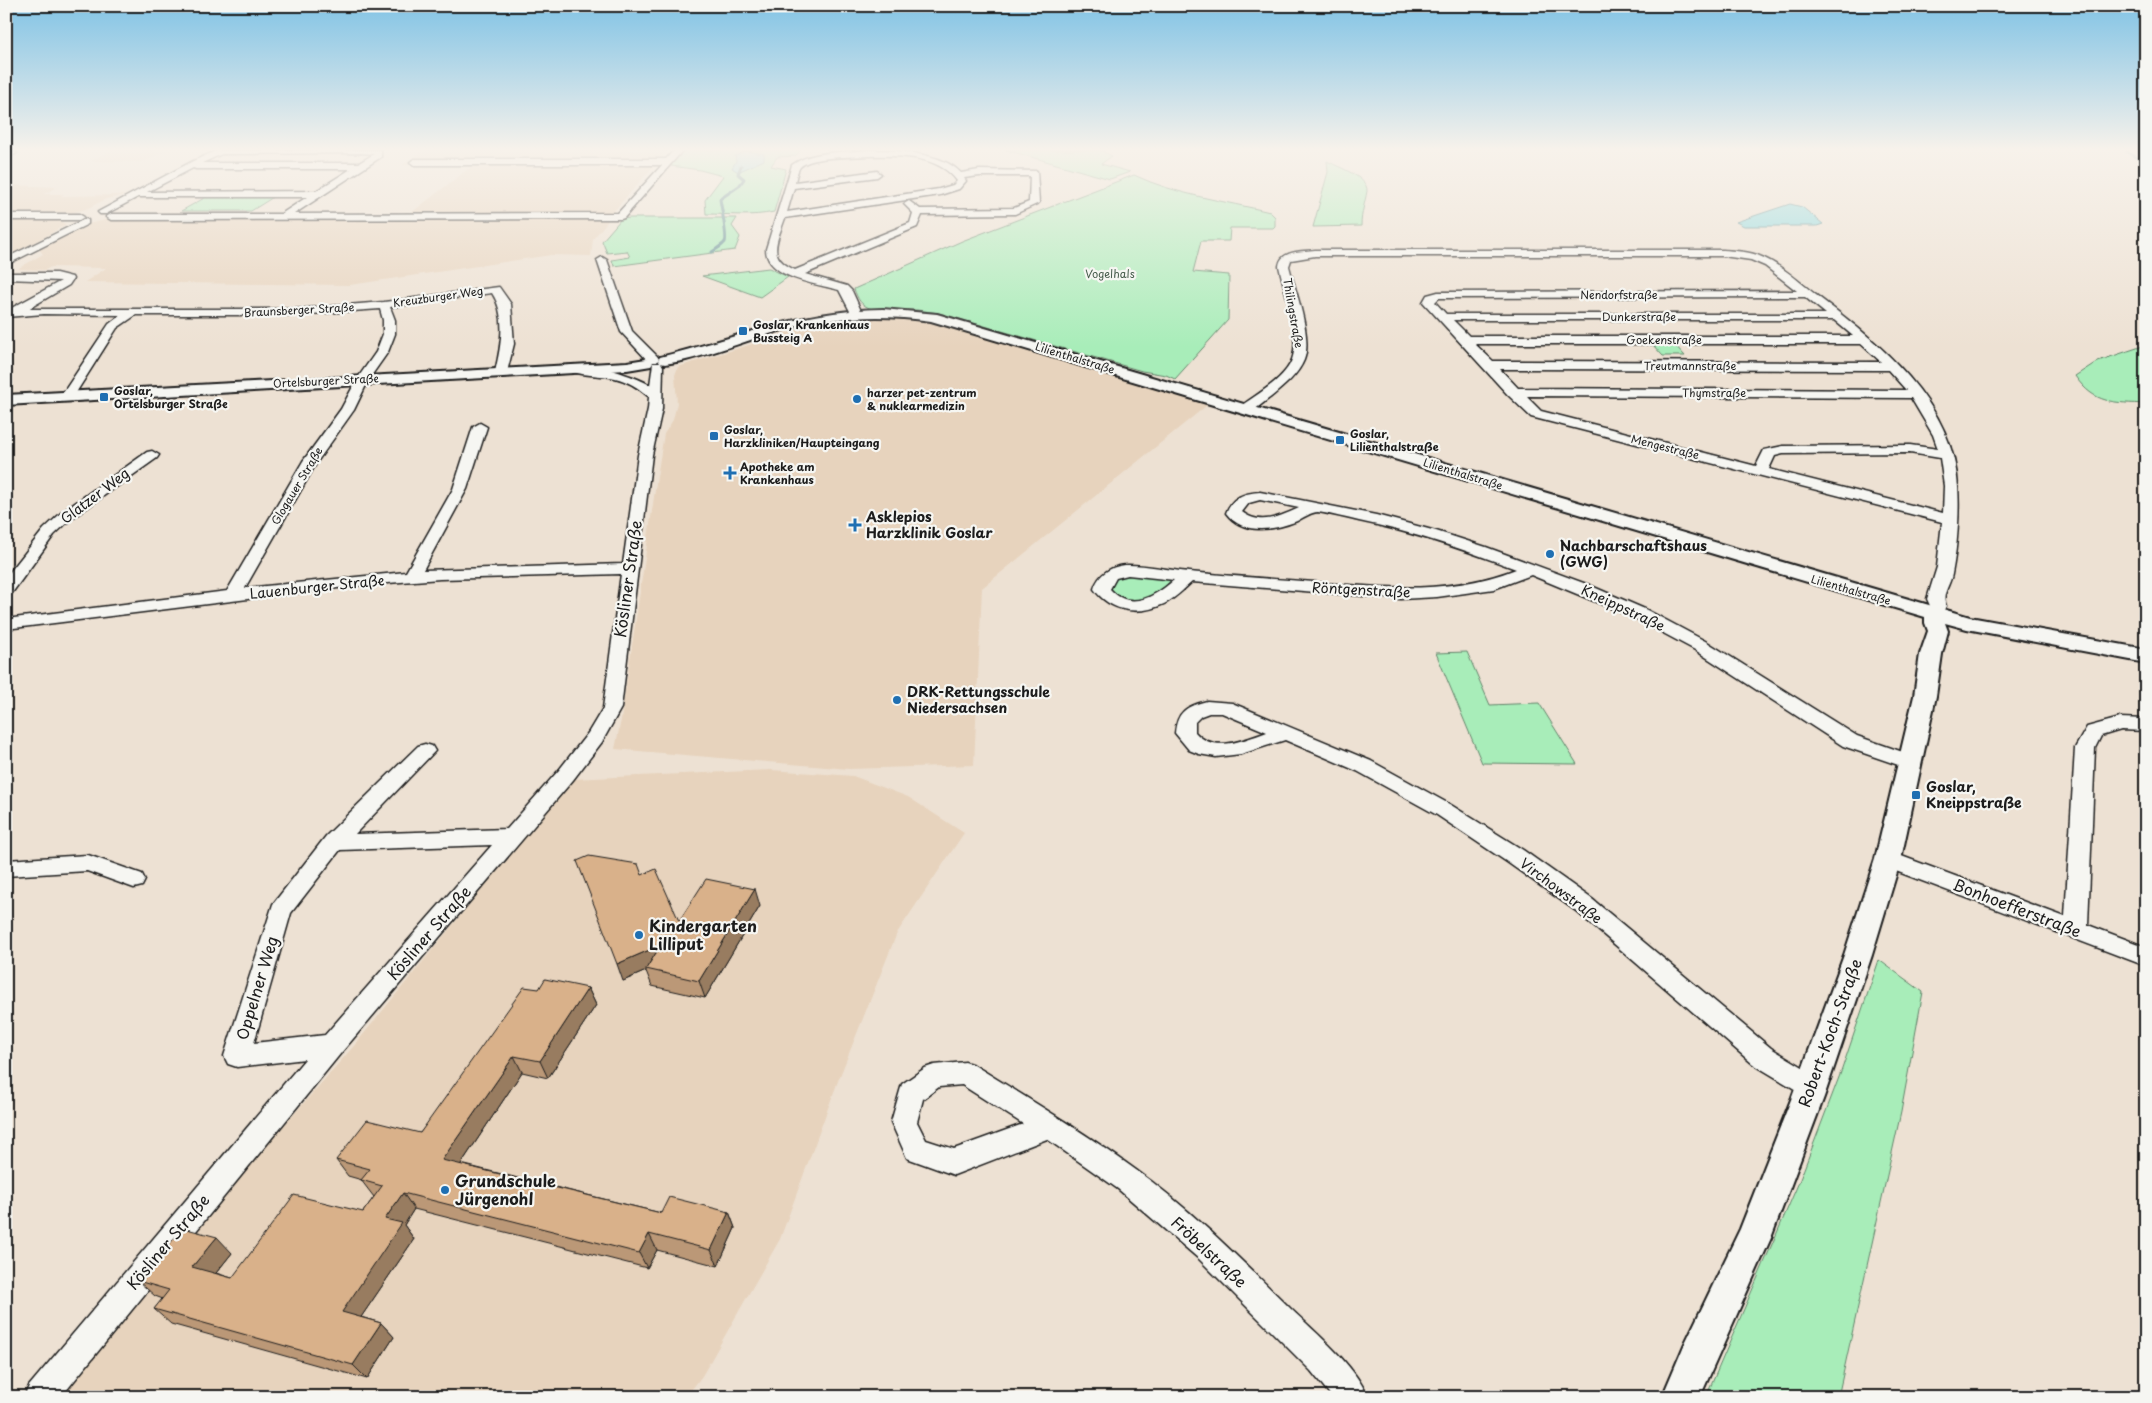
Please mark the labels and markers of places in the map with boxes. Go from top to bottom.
place label: Goslar, Krankenhaus Bussteig A [753,316,869,346]
marker: Goslar, Krankenhaus Bussteig A [737,325,749,337]
place label: Goslar, Ortelsburger Straße [114,382,228,412]
place label: harzer pet-zentrum & nuklearmedizin [867,384,976,414]
marker: Goslar, Ortelsburger Straße [98,391,110,403]
marker: harzer pet-zentrum & nuklearmedizin [851,393,863,405]
place label: Goslar, Harzkliniken/Haupteingang [724,421,880,451]
place label: Goslar, Lilienthalstraße [1350,425,1439,455]
marker: Goslar, Harzkliniken/Haupteingang [708,430,720,442]
marker: Goslar, Lilienthalstraße [1334,434,1346,446]
place label: Apotheke am Krankenhaus [740,458,814,488]
marker: Apotheke am Krankenhaus [724,467,736,479]
place label: Asklepios Harzklinik Goslar [865,506,993,543]
marker: Asklepios Harzklinik Goslar [848,518,862,532]
place label: Nachbarschaftshaus (GWG) [1560,535,1707,572]
marker: Nachbarschaftshaus (GWG) [1544,548,1556,560]
place label: DRK-Rettungsschule Niedersachsen [907,681,1050,718]
marker: DRK-Rettungsschule Niedersachsen [891,694,903,706]
place label: Goslar, Kneippstraße [1926,776,2022,813]
marker: Goslar, Kneippstraße [1910,789,1922,801]
place label: Kindergarten Lilliput [649,913,757,955]
marker: Kindergarten Lilliput [633,929,645,941]
place label: Grundschule Jürgenohl [455,1168,556,1210]
marker: Grundschule Jürgenohl [439,1184,451,1196]

